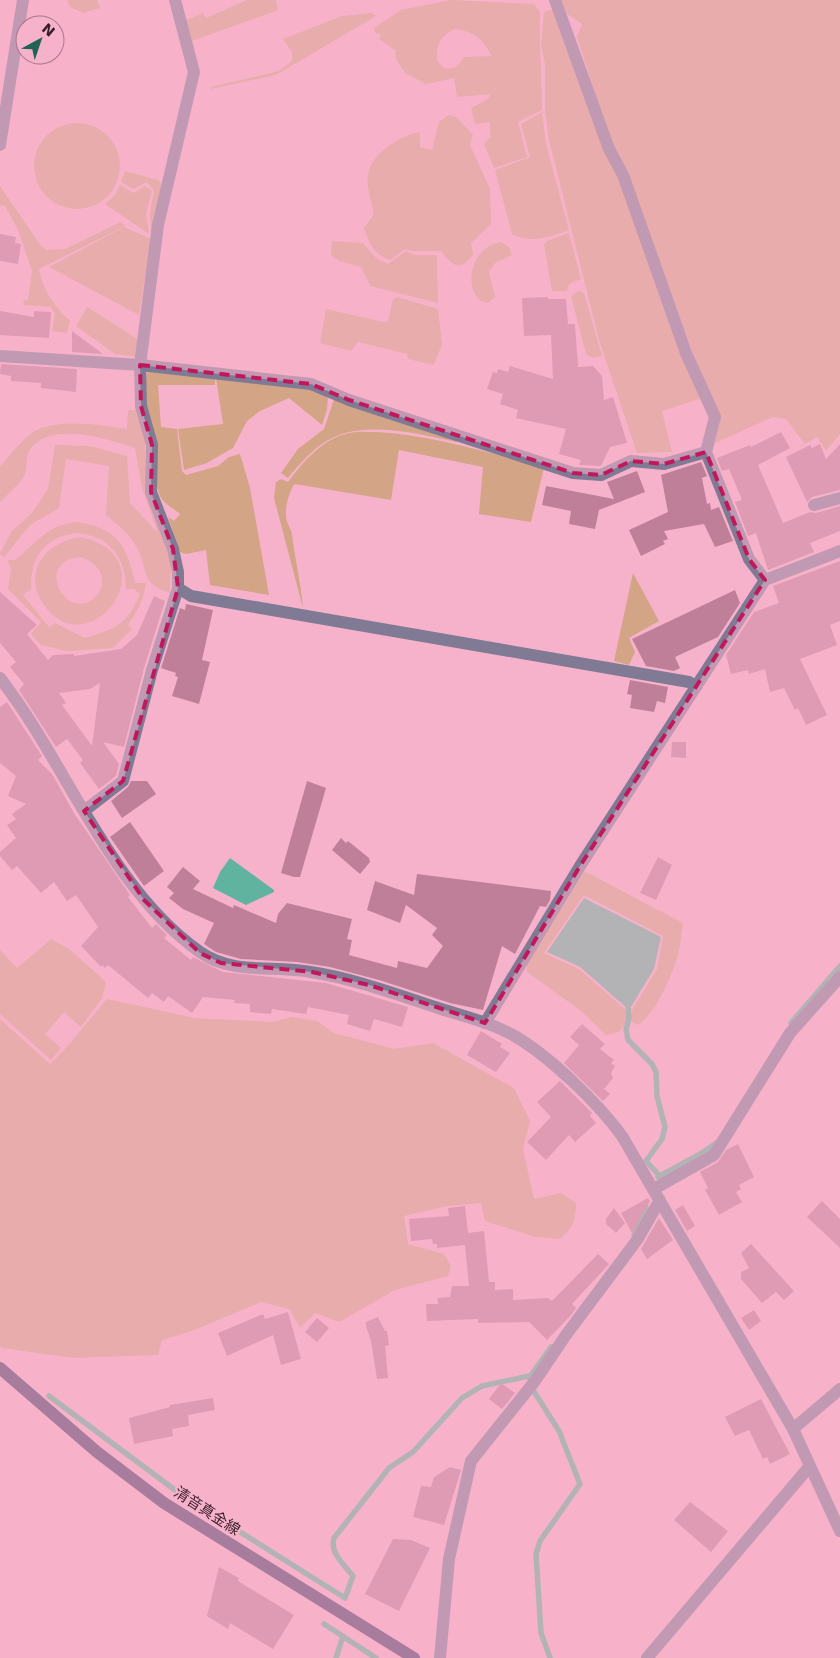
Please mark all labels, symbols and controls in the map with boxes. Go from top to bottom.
north arrow [15,15,65,65]
text: N [39,20,58,40]
street label: 清音真金線 [171,1483,243,1539]

